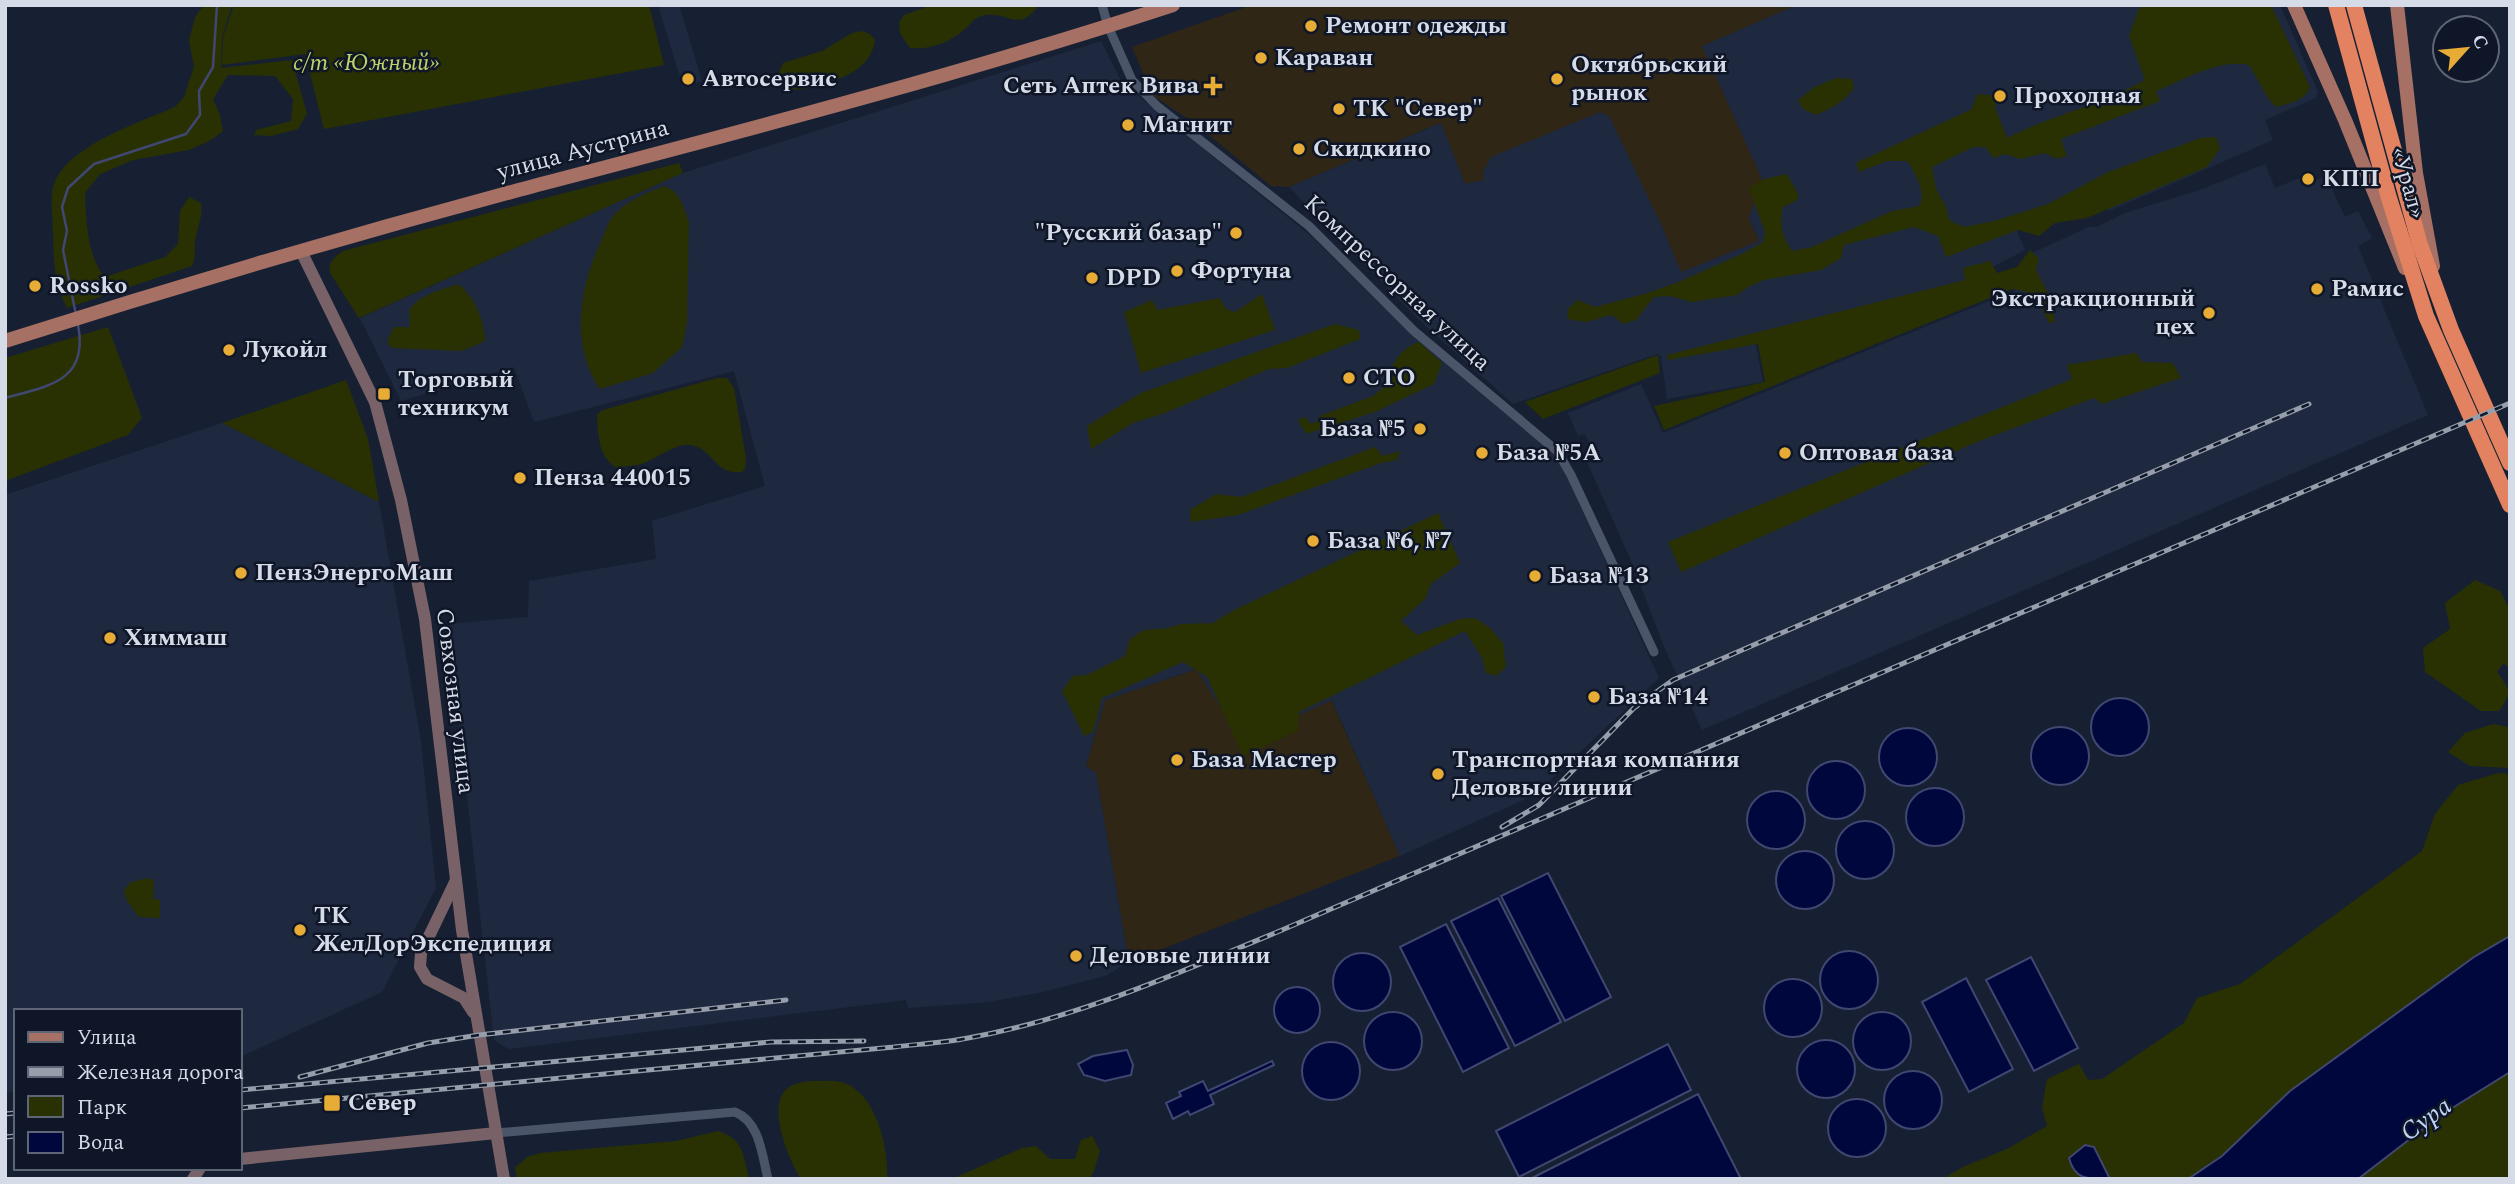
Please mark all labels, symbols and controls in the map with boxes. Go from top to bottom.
place label: Ремонт одежды [1325,8,1507,44]
north arrow [2431,14,2501,84]
marker: Ремонт одежды [1303,18,1319,34]
text: С [2464,29,2496,55]
place label: Караван [1275,40,1373,76]
park label: с/т «Южный» [293,45,439,81]
place label: Октябрьский рынок [1571,47,1727,111]
marker: Караван [1253,50,1269,66]
place label: Автосервис [702,61,837,97]
place label: Сеть Аптек Вива [1003,68,1200,104]
marker: Автосервис [680,71,696,87]
marker: Октябрьский рынок [1549,71,1565,87]
marker: Сеть Аптек Вива [1205,78,1221,94]
place label: Проходная [2014,78,2141,114]
marker: Проходная [1992,88,2008,104]
place label: ТК "Север" [1353,91,1483,127]
marker: ТК "Север" [1331,101,1347,117]
place label: Магнит [1142,107,1232,143]
street label: улица Аустрина [492,110,673,190]
marker: Магнит [1120,117,1136,133]
place label: Скидкино [1313,131,1431,167]
marker: Скидкино [1291,141,1307,157]
street label: «Урал» [2381,143,2435,223]
place label: КПП [2322,161,2380,197]
marker: КПП [2300,171,2316,187]
street label: Компрессорная улица [1295,186,1499,380]
place label: "Русский базар" [1034,215,1222,251]
marker: "Русский базар" [1228,225,1244,241]
place label: Фортуна [1191,253,1292,289]
place label: DPD [1106,260,1161,296]
marker: Фортуна [1169,263,1185,279]
place label: Rossko [49,268,127,304]
marker: DPD [1084,270,1100,286]
place label: Рамис [2331,271,2404,307]
marker: Rossko [27,278,43,294]
place label: Экстракционный цех [1991,281,2195,345]
marker: Рамис [2309,281,2325,297]
marker: Экстракционный цех [2201,305,2217,321]
place label: Лукойл [243,332,328,368]
marker: Лукойл [221,342,237,358]
place label: СТО [1363,360,1416,396]
place label: Торговый техникум [398,362,514,426]
marker: СТО [1341,370,1357,386]
marker: Торговый техникум [376,386,392,402]
place label: База №5 [1320,411,1406,447]
marker: База №5 [1412,421,1428,437]
place label: База №5А [1496,435,1601,471]
place label: Оптовая база [1799,435,1954,471]
marker: База №5А [1474,445,1490,461]
marker: Оптовая база [1777,445,1793,461]
place label: Пенза 440015 [534,460,691,496]
marker: Пенза 440015 [512,470,528,486]
place label: База №6, №7 [1327,523,1453,559]
marker: База №6, №7 [1305,533,1321,549]
place label: ПензЭнергоМаш [255,555,453,591]
place label: База №13 [1549,558,1649,594]
marker: ПензЭнергоМаш [233,565,249,581]
marker: База №13 [1527,568,1543,584]
street label: Совхозная улица [426,606,484,796]
place label: Химмаш [124,620,227,656]
marker: Химмаш [102,630,118,646]
place label: База №14 [1608,679,1708,715]
marker: База №14 [1586,689,1602,705]
place label: База Мастер [1191,742,1337,778]
place label: Транспортная компания Деловые линии [1452,742,1740,806]
marker: База Мастер [1169,752,1185,768]
marker: Транспортная компания Деловые линии [1430,766,1446,782]
place label: ТК ЖелДорЭкспедиция [314,898,552,962]
marker: ТК ЖелДорЭкспедиция [292,922,308,938]
place label: Деловые линии [1090,938,1271,974]
marker: Деловые линии [1068,948,1084,964]
legend [14,1009,242,1170]
text: Улица [77,1022,137,1054]
text: Железная дорога [77,1057,244,1089]
place label: Север [348,1085,416,1121]
water label: Сура [2392,1087,2460,1151]
text: Парк [77,1092,128,1124]
marker: Север [322,1093,342,1113]
text: Вода [77,1127,125,1159]

